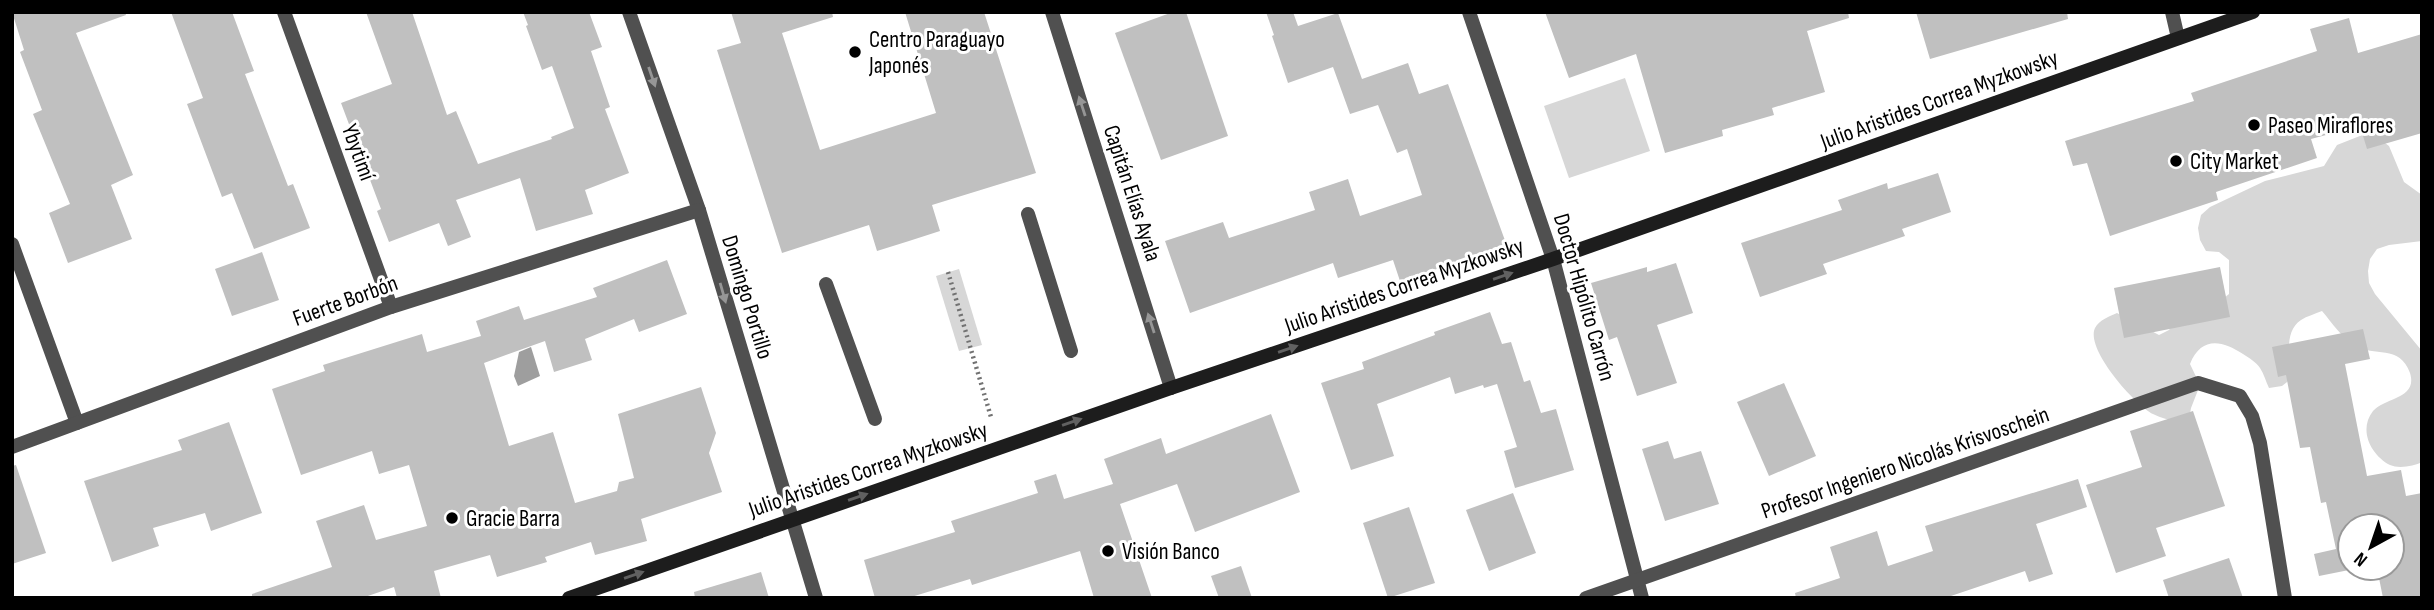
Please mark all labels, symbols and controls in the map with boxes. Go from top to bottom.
place label: Centro Paraguayo Japonés [868,26,1005,80]
marker: Centro Paraguayo Japonés [847,44,863,60]
street label: Julio Aristides Correa Myzkowsky [1816,44,2062,156]
one-way arrow [647,66,658,87]
one-way arrow [1076,96,1086,117]
place label: Paseo Miraflores [2268,112,2393,140]
marker: Paseo Miraflores [2246,117,2262,133]
street label: Ybytimí [335,120,381,185]
street label: Capitán Elías Ayala [1097,122,1167,265]
place label: City Market [2190,148,2279,176]
marker: City Market [2168,153,2184,169]
street label: Doctor Hipólito Carrón [1547,211,1621,384]
street label: Domingo Portillo [715,232,779,362]
street label: Julio Aristides Correa Myzkowsky [1280,232,1528,340]
street label: Fuerte Borbón [289,269,402,333]
one-way arrow [1493,270,1514,281]
one-way arrow [718,282,728,303]
one-way arrow [1145,312,1155,333]
one-way arrow [1277,343,1298,354]
street label: Profesor Ingeniero Nicolás Krisvoschein [1758,400,2053,525]
street label: Julio Aristides Correa Myzkowsky [744,416,992,524]
one-way arrow [1062,417,1083,428]
one-way arrow [847,491,868,502]
place label: Gracie Barra [466,505,560,533]
marker: Gracie Barra [444,510,460,526]
north arrow [2336,512,2406,582]
place label: Visión Banco [1122,538,1220,566]
marker: Visión Banco [1100,543,1116,559]
text: N [2350,547,2372,571]
one-way arrow [623,569,644,580]

